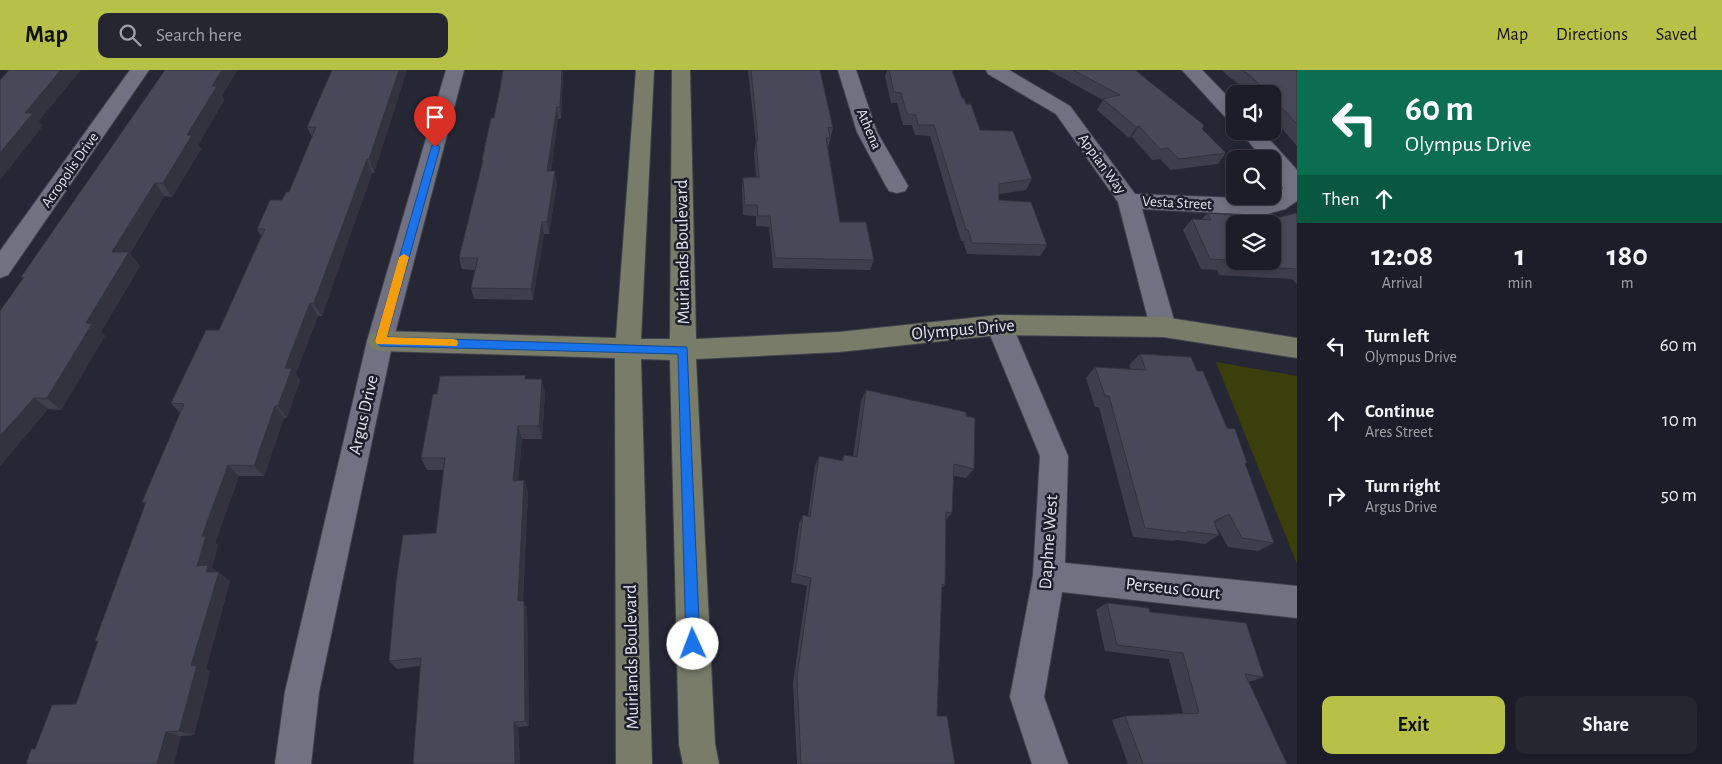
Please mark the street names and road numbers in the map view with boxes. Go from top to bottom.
street label: Athena [854,106,884,152]
street label: Acropolis Drive [39,130,101,210]
street label: Appian Way [1075,131,1129,197]
street label: Muirlands Boulevard [673,179,693,325]
street label: Vesta Street [1142,194,1212,212]
street label: Olympus Drive [911,317,1015,343]
street label: Argus Drive [346,373,382,457]
street label: Daphne West [1037,494,1061,590]
street label: Perseus Court [1125,575,1221,603]
street label: Muirlands Boulevard [622,584,642,730]

